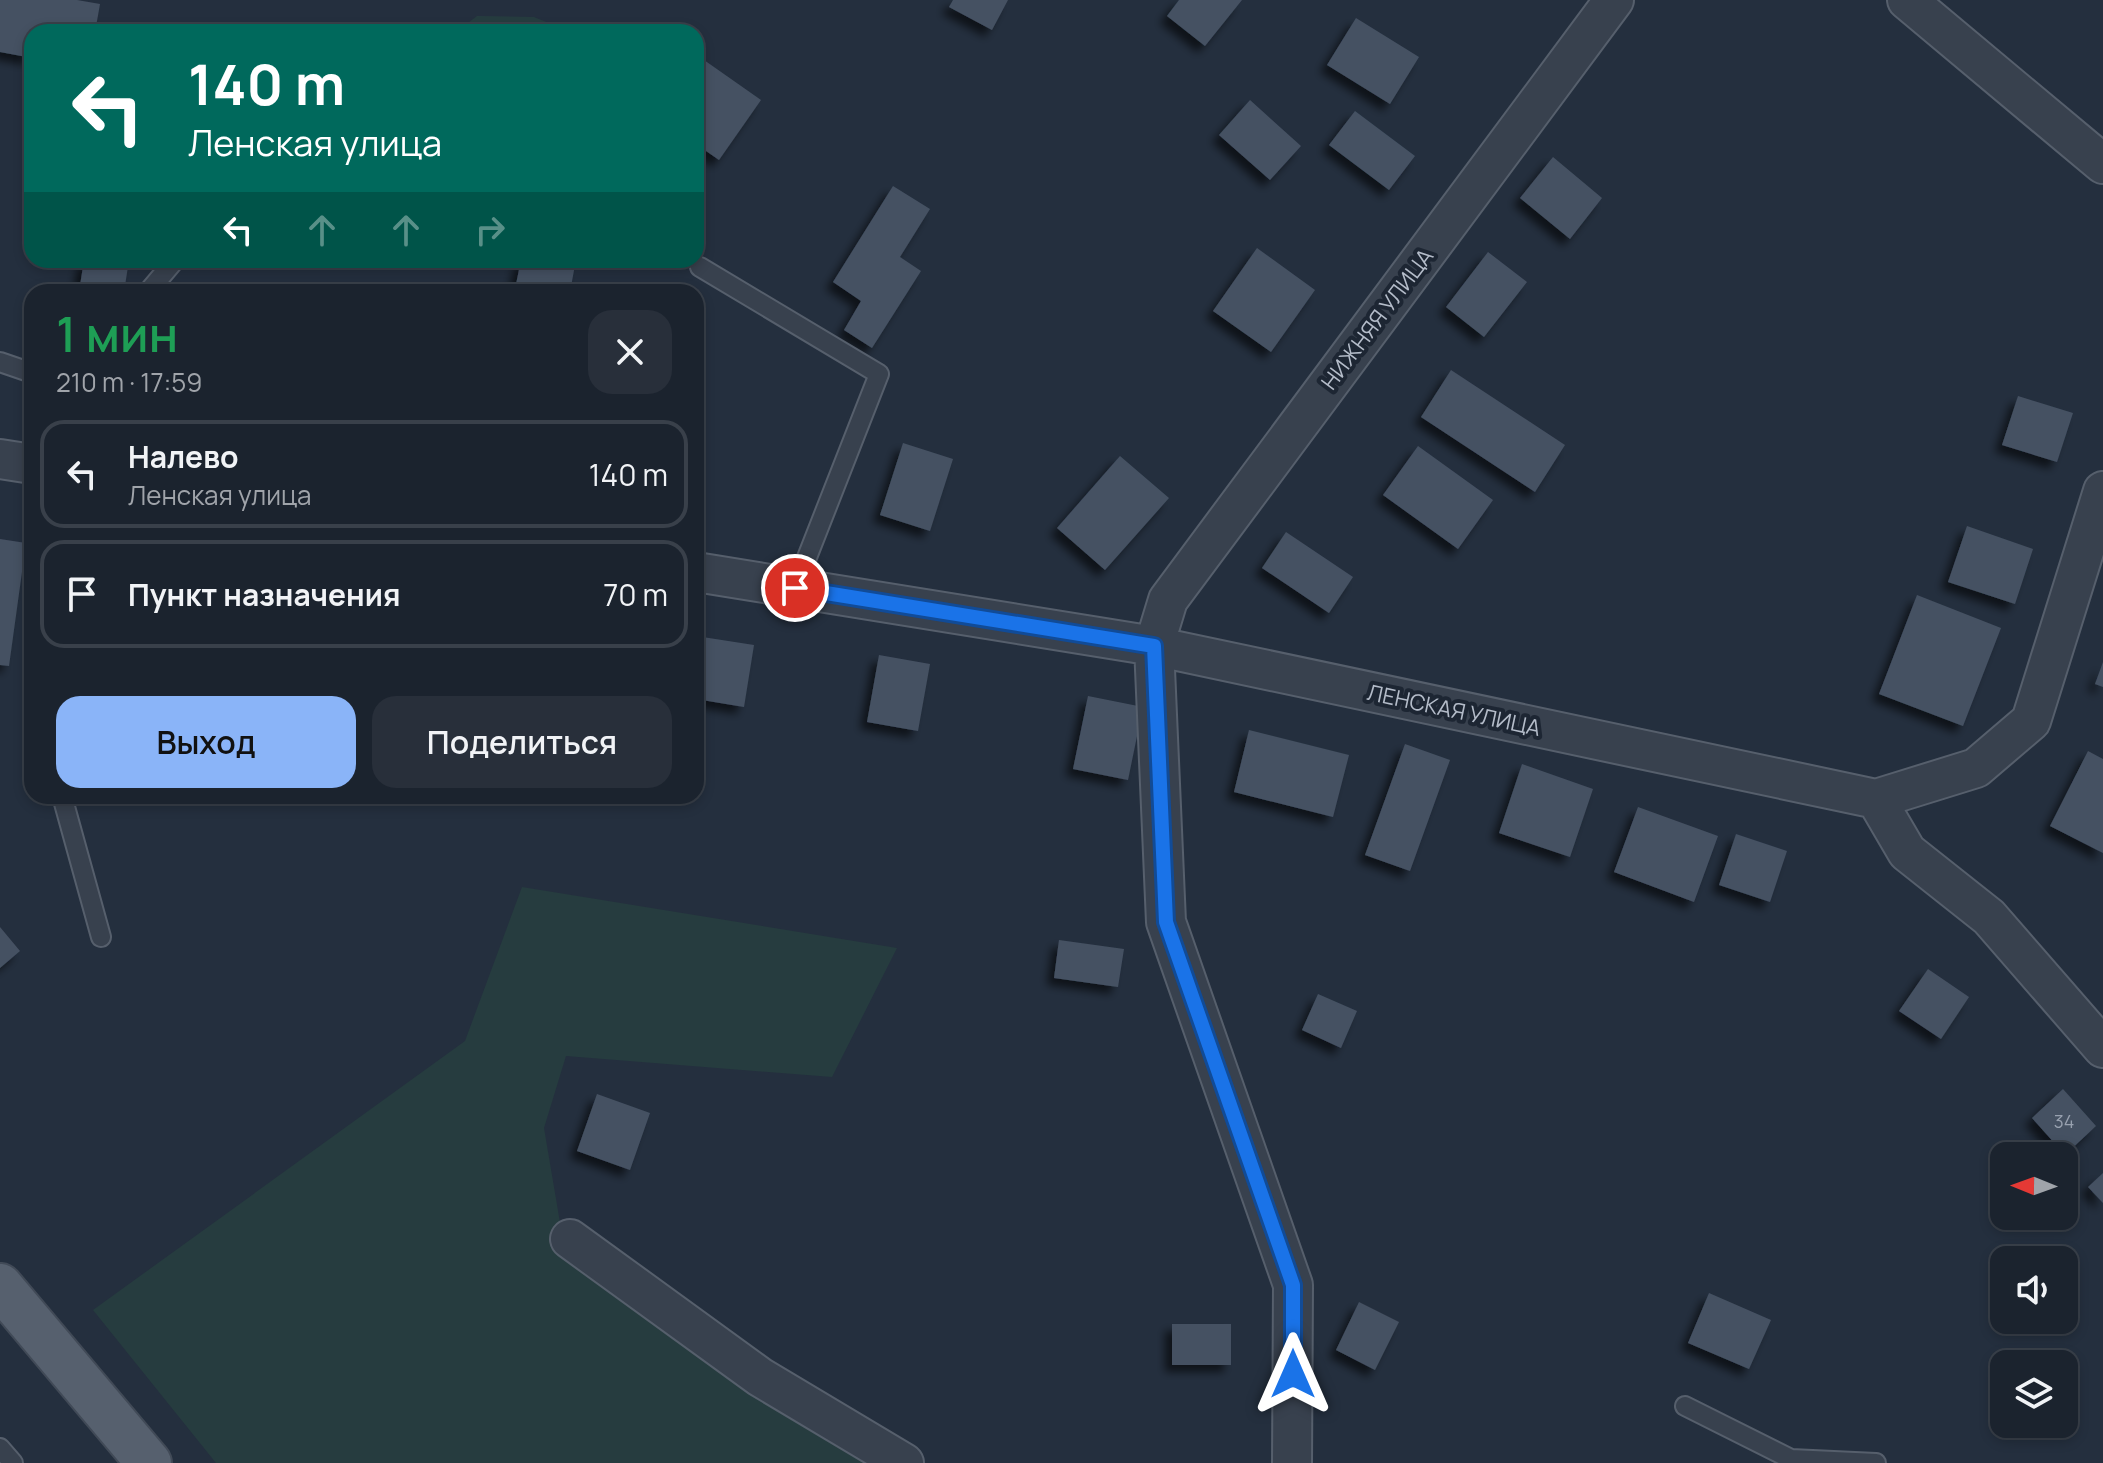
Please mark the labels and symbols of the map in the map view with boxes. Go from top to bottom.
street label: НИЖНЯЯ УЛИЦА [1314,242,1440,396]
pin [761,554,829,622]
street label: ЛЕНСКАЯ УЛИЦА [1365,677,1543,743]
house number: 34 [2054,1109,2074,1133]
north arrow [1990,1142,2078,1230]
position arrow [1251,1332,1335,1416]

